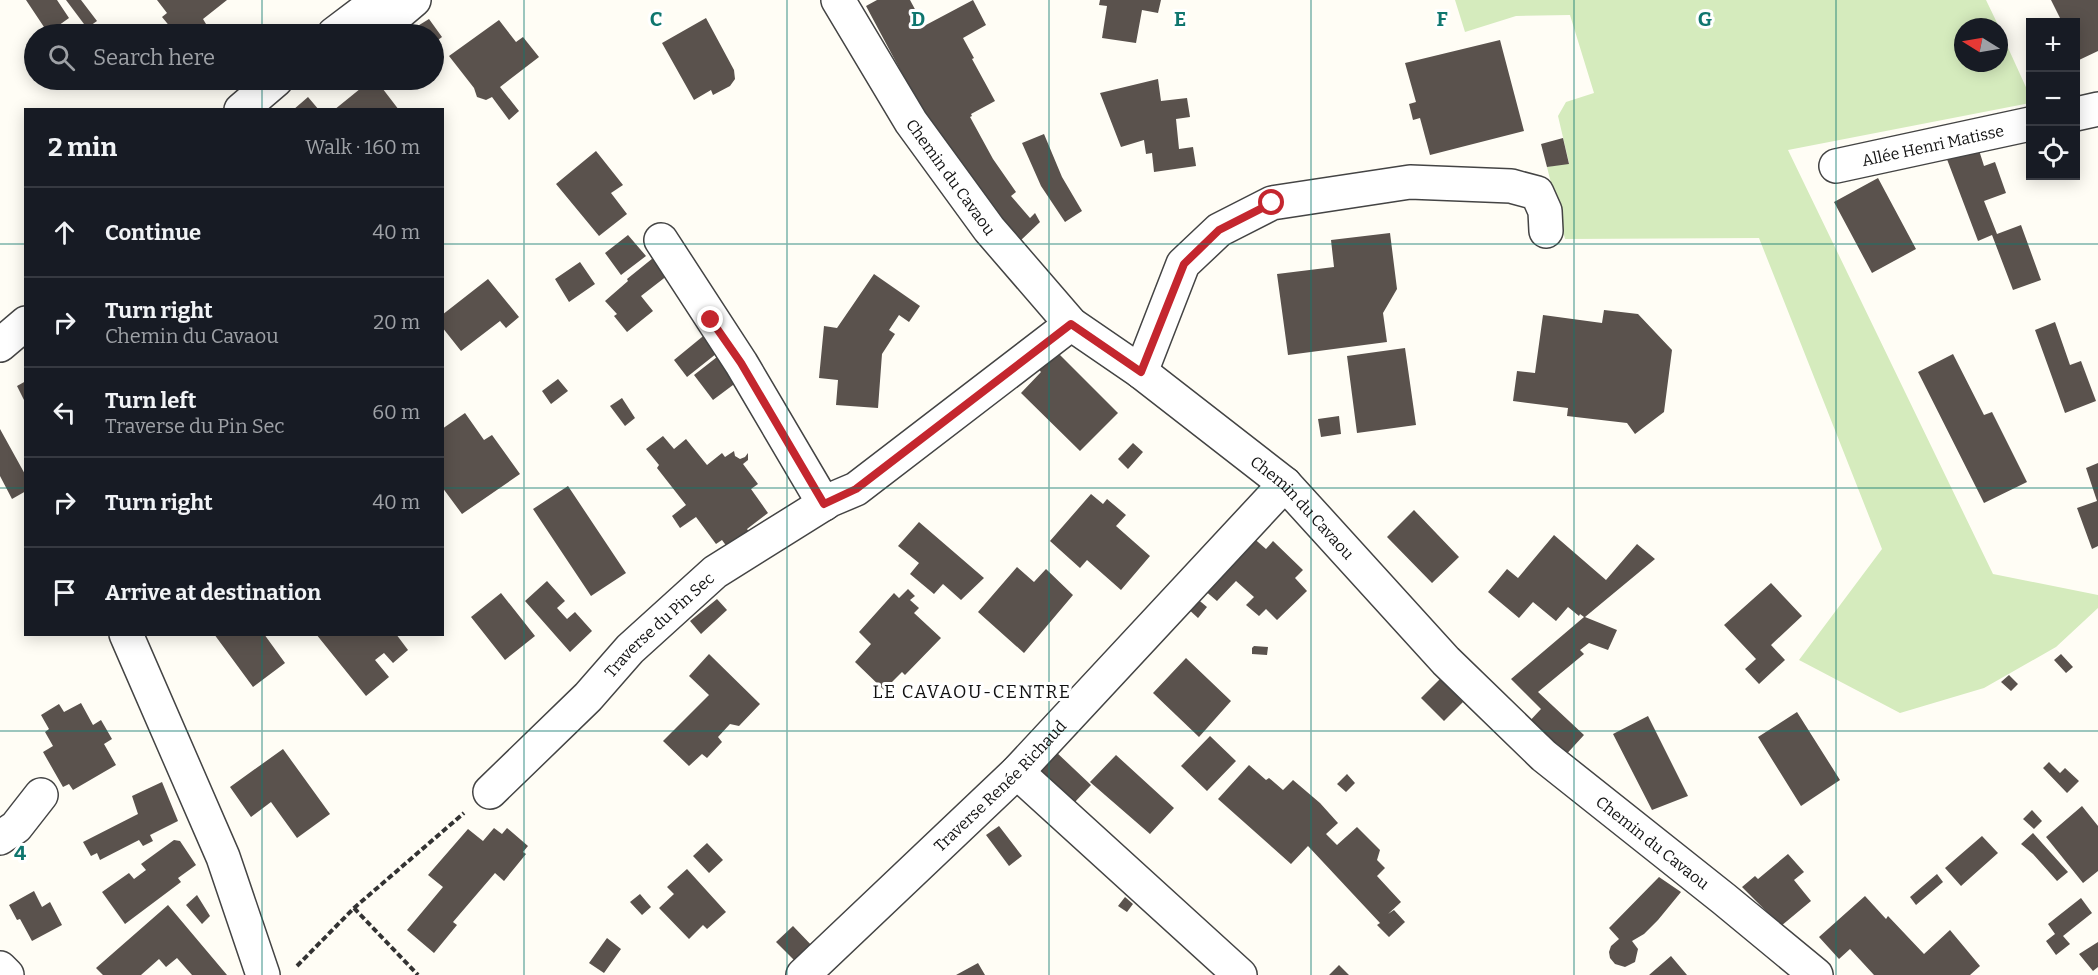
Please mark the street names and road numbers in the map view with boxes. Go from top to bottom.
street label: Chemin du Cavaou [902,115,999,239]
street label: Allée Henri Matisse [1860,121,2006,170]
street label: Chemin du Cavaou [1247,452,1358,563]
street label: Traverse du Pin Sec [601,569,718,681]
street label: Traverse Renée Richaud [930,716,1070,856]
street label: Chemin du Cavaou [1592,792,1713,893]

